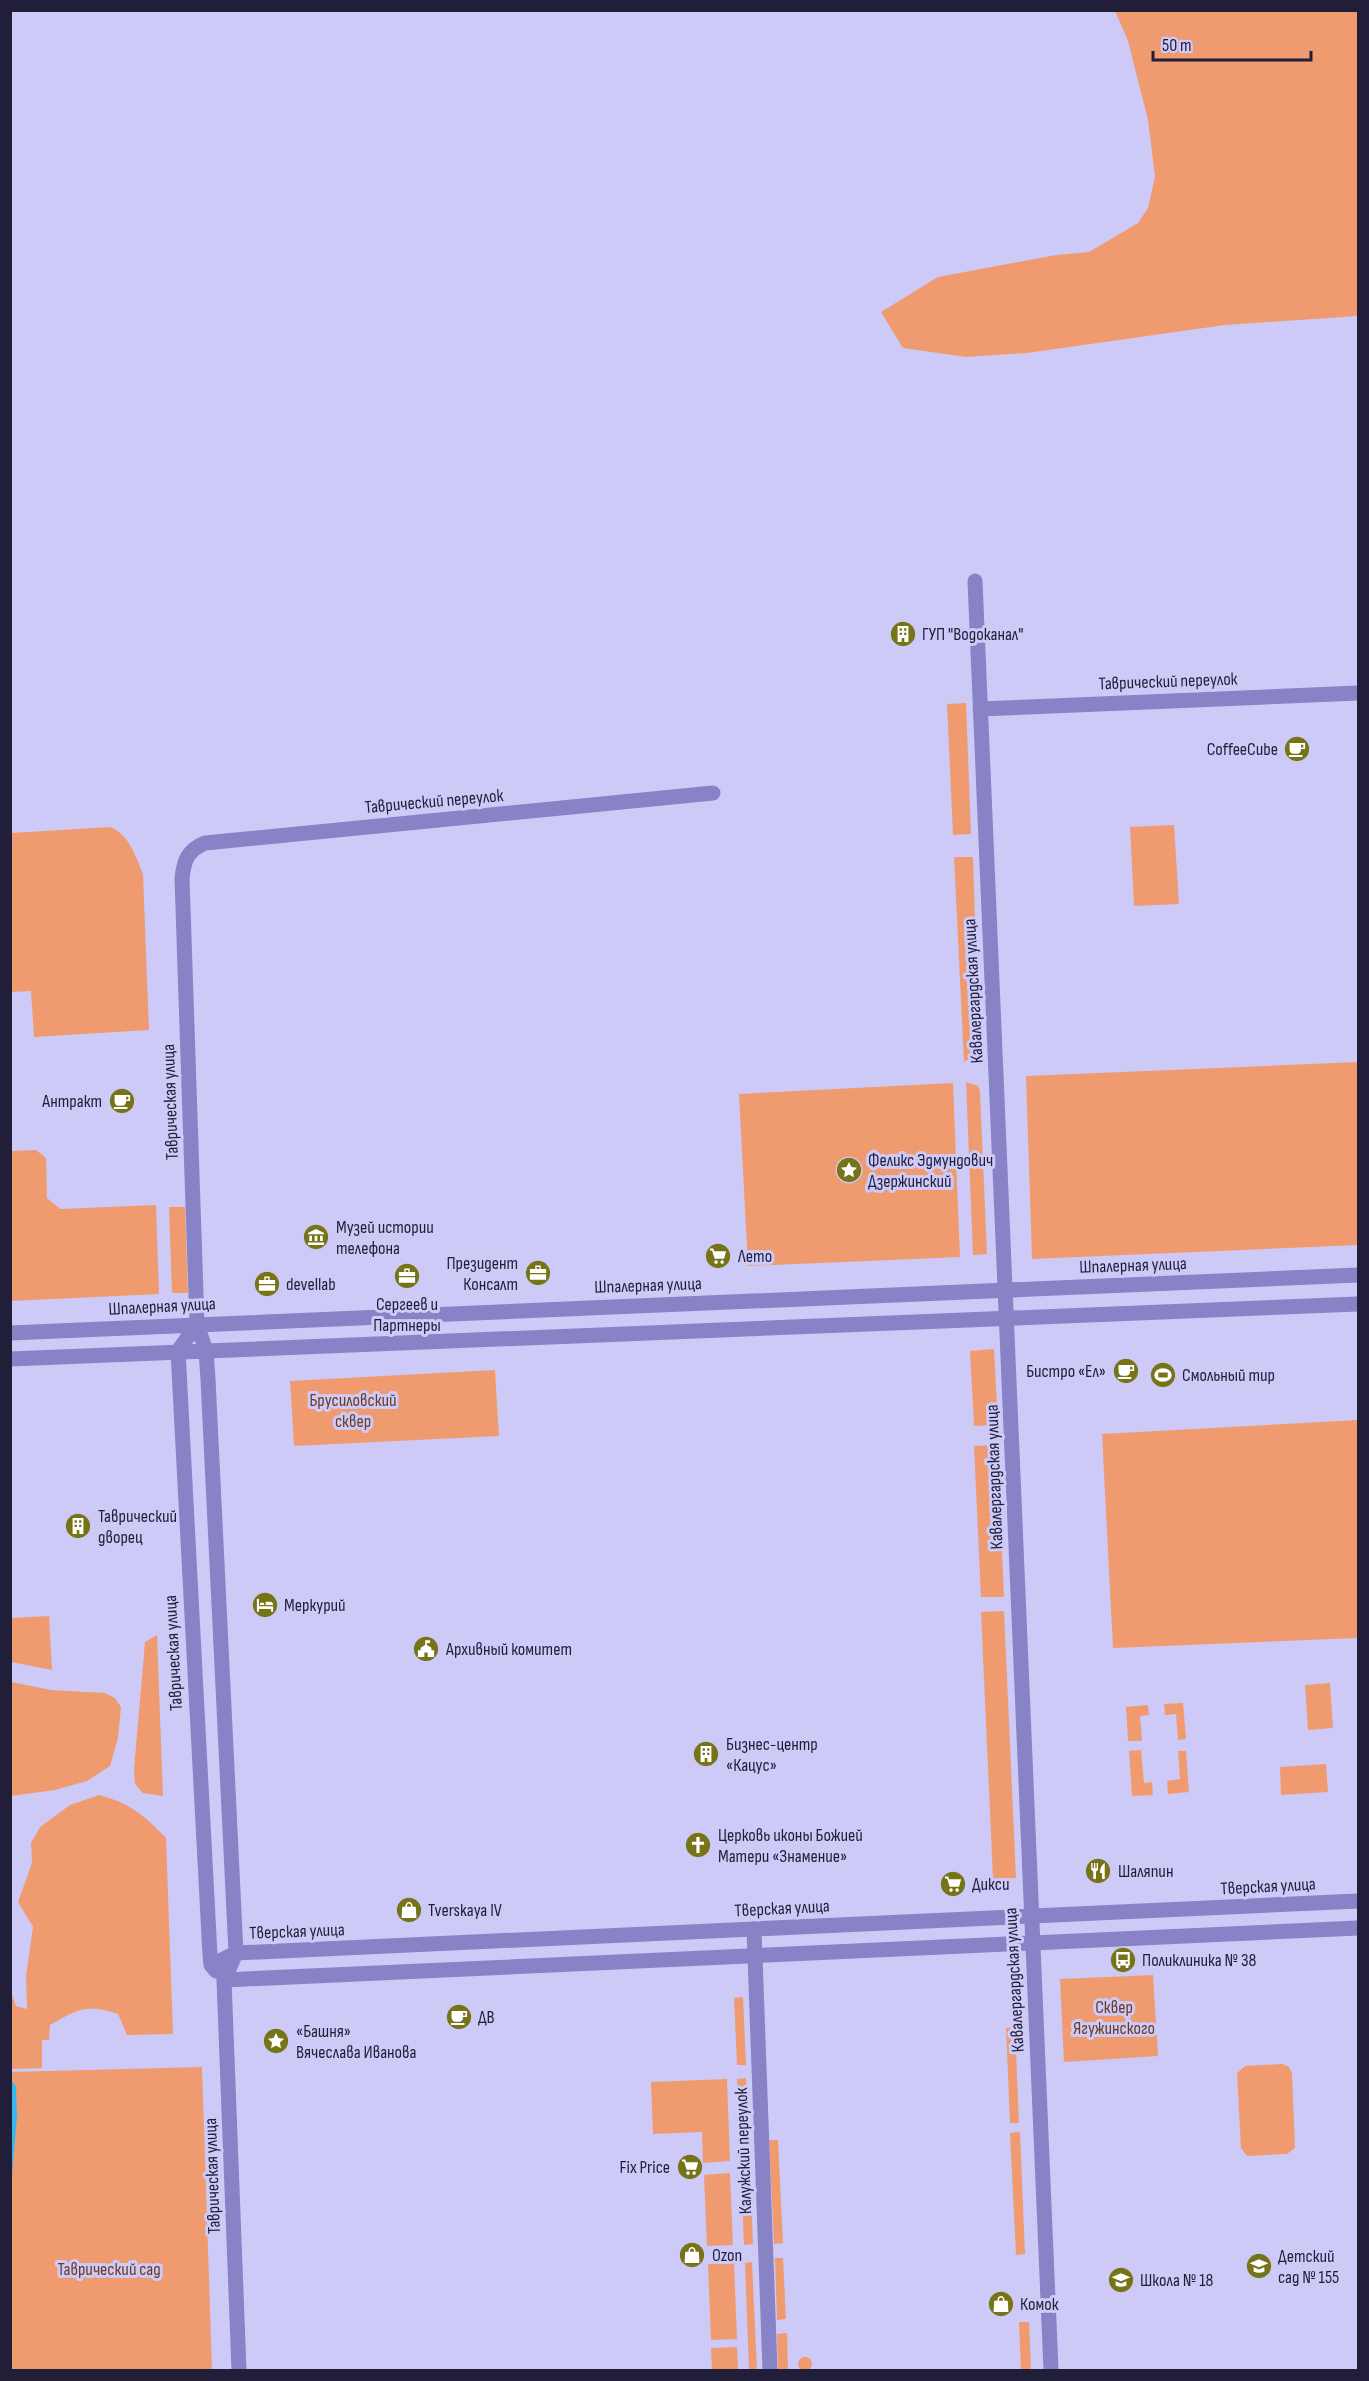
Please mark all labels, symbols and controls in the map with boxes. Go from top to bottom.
scale bar [1153,24,1310,62]
text: 50 m [1162,35,1192,56]
building icon: ГУП "Водоканал" [888,619,918,649]
place label: ГУП "Водоканал" [922,624,1023,645]
street label: Таврический переулок [1098,669,1238,694]
cafe icon: CoffeeCube [1282,734,1312,764]
place label: CoffeeCube [1207,739,1278,760]
street label: Таврический переулок [364,785,504,818]
street label: Кавалергардская улица [959,918,988,1064]
street label: Таврическая улица [158,1044,183,1160]
cafe icon: Антракт [107,1086,137,1116]
place label: Антракт [41,1091,102,1112]
place label: Феликс Эдмундович Дзержинский [868,1150,993,1192]
place icon: Феликс Эдмундович Дзержинский [834,1155,864,1185]
place label: Музей истории телефона [336,1217,434,1259]
museum icon: Музей истории телефона [301,1222,331,1252]
supermarket icon: Лето [703,1241,733,1271]
place label: Лето [737,1246,772,1267]
place label: Президент Консалт [446,1253,518,1295]
street label: Шпалерная улица [1079,1253,1187,1278]
office icon: Президент Консалт [523,1258,553,1288]
office icon: Сергеев и Партнеры [392,1261,422,1291]
office icon: devellab [252,1269,282,1299]
street label: Шпалерная улица [594,1273,702,1298]
place label: devellab [286,1274,336,1295]
street label: Шпалерная улица [108,1293,216,1320]
place label: Сергеев и Партнеры [373,1294,441,1336]
cafe icon: Бистро «Ел» [1111,1356,1141,1386]
sports icon: Смольный тир [1148,1360,1178,1390]
place label: Бистро «Ел» [1026,1361,1106,1382]
place label: Смольный тир [1182,1365,1275,1386]
park label: Брусиловский сквер [309,1390,397,1432]
street label: Кавалергардская улица [981,1404,1008,1550]
place label: Таврический дворец [98,1506,177,1548]
building icon: Таврический дворец [63,1511,93,1541]
hotel icon: Меркурий [250,1590,280,1620]
street label: Таврическая улица [160,1595,187,1711]
place label: Меркурий [284,1595,346,1616]
public building icon: Архивный комитет [411,1634,441,1664]
place label: Архивный комитет [445,1639,572,1660]
place label: Бизнес-центр «Кацус» [726,1734,818,1776]
building icon: Бизнес-центр «Кацус» [691,1739,721,1769]
place label: Церковь иконы Божией Матери «Знамение» [718,1825,863,1867]
church icon: Церковь иконы Божией Матери «Знамение» [683,1830,713,1860]
restaurant icon: Шаляпин [1083,1856,1113,1886]
place label: Шаляпин [1118,1861,1173,1882]
supermarket icon: Дикси [938,1869,968,1899]
place label: Дикси [972,1874,1009,1895]
street label: Тверская улица [1220,1874,1316,1899]
shop icon: Tverskaya IV [394,1895,424,1925]
street label: Тверская улица [734,1896,830,1921]
place label: Tverskaya IV [428,1900,502,1921]
street label: Кавалергардская улица [1000,1907,1029,2053]
street label: Тверская улица [249,1919,345,1944]
bus stop icon: Поликлиника № 38 [1108,1945,1138,1975]
place label: Поликлиника № 38 [1142,1950,1257,1971]
park label: Сквер Ягужинского [1073,1997,1155,2039]
cafe icon: ДВ [444,2002,474,2032]
place label: ДВ [478,2007,495,2028]
place label: «Башня» Вячеслава Иванова [296,2021,417,2063]
place icon: «Башня» Вячеслава Иванова [261,2026,291,2056]
street label: Калужский переулок [731,2087,756,2215]
street label: Таврическая улица [200,2118,225,2234]
supermarket icon: Fix Price [675,2152,705,2182]
place label: Fix Price [619,2157,670,2178]
shop icon: Ozon [677,2240,707,2270]
place label: Ozon [712,2245,742,2266]
place label: Детский сад № 155 [1278,2246,1339,2288]
school or university icon: Детский сад № 155 [1244,2251,1274,2281]
park label: Таврический сад [57,2259,161,2280]
school or university icon: Школа № 18 [1106,2265,1136,2295]
place label: Школа № 18 [1140,2270,1213,2291]
shop icon: Комок [986,2289,1016,2319]
place label: Комок [1020,2294,1059,2315]

